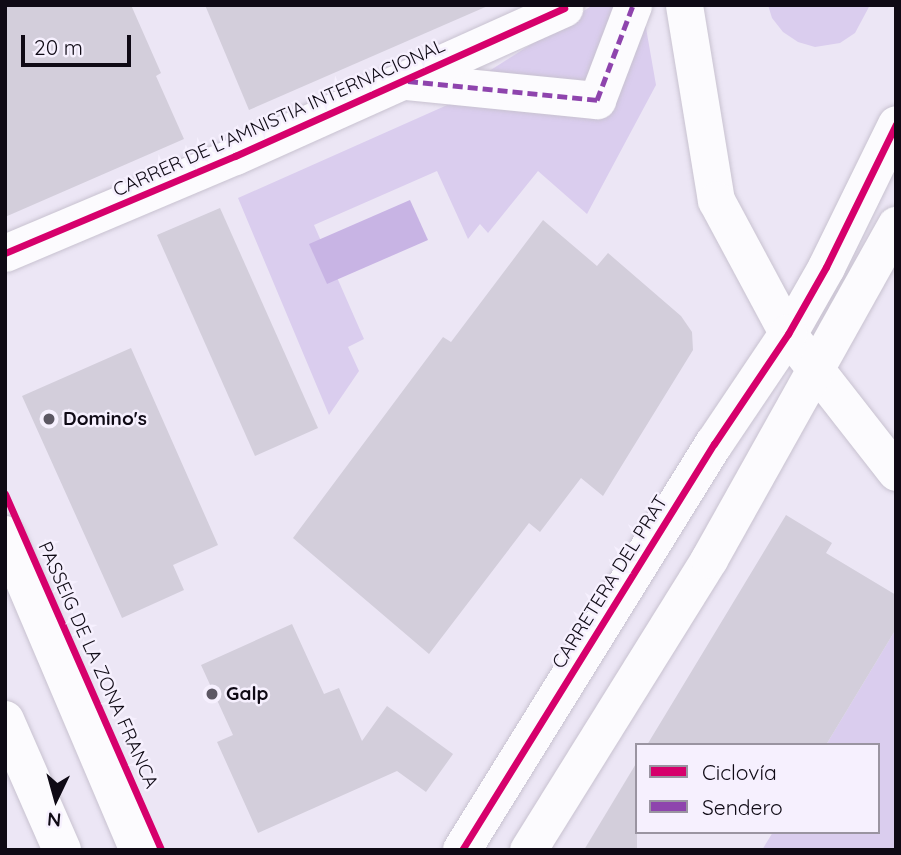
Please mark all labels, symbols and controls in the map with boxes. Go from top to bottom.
scale bar [24,21,135,65]
text: 20 m [34,34,83,60]
street label: CARRER DE L'AMNISTIA INTERNACIONAL [110,34,448,202]
place label: Domino's [63,408,147,430]
marker: Domino's [41,411,57,427]
street label: CARRETERA DEL PRAT [547,491,673,673]
street label: PASSEIG DE LA ZONA FRANCA [33,538,163,792]
place label: Galp [226,683,268,705]
marker: Galp [204,686,220,702]
legend [635,743,880,834]
text: Ciclovía [702,759,777,785]
north arrow [21,764,91,834]
text: Sendero [702,794,783,820]
text: N [46,807,62,832]

